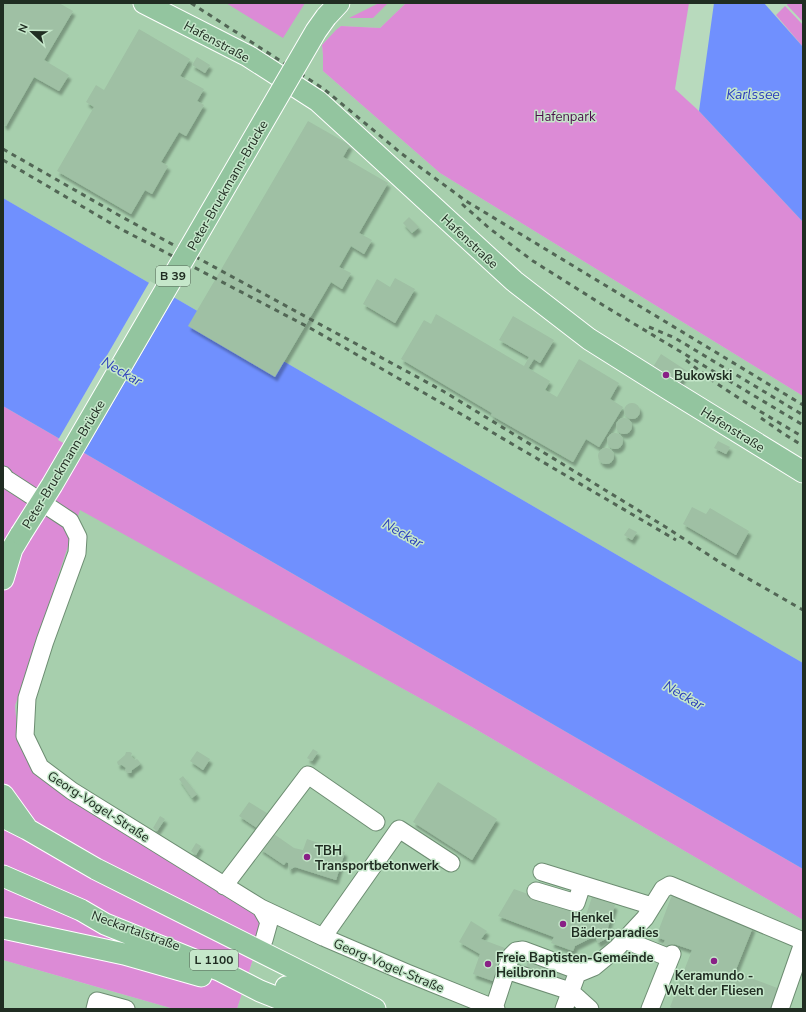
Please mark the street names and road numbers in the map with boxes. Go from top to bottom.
street label: Hafenstraße [180,17,253,67]
street label: Peter-Bruckmann-Brücke [183,117,273,254]
street label: Hafenstraße [437,210,502,273]
road number: B 39 [156,266,190,286]
street label: Peter-Bruckmann-Brücke [18,397,110,532]
street label: Hafenstraße [697,403,768,457]
street label: Georg-Vogel-Straße [44,767,153,847]
street label: Neckartalstraße [89,907,183,955]
street label: Georg-Vogel-Straße [331,934,447,997]
road number: L 1100 [190,950,238,970]

